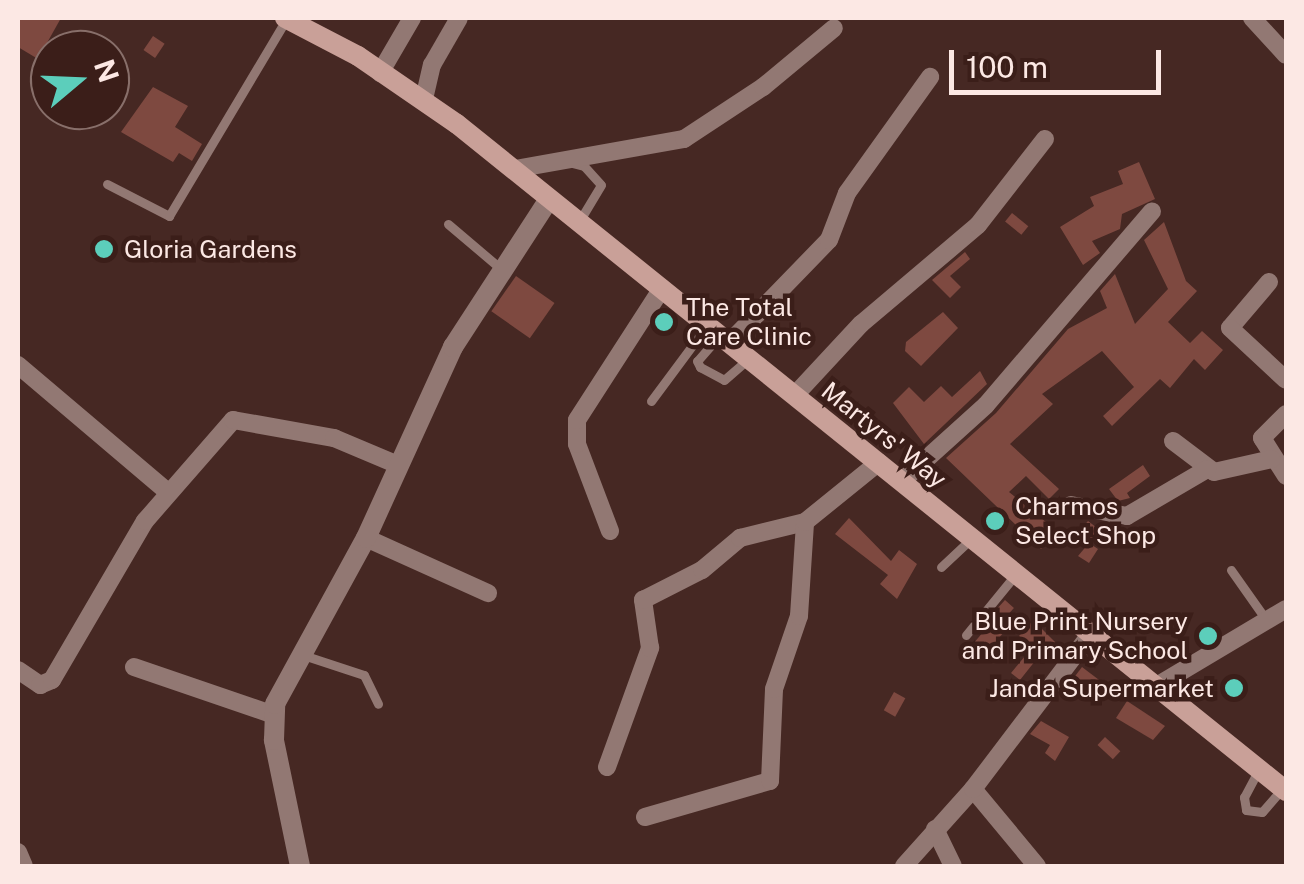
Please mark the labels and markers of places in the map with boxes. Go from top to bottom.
place label: Gloria Gardens [124,234,297,264]
marker: Gloria Gardens [93,238,115,260]
place label: The Total Care Clinic [686,293,812,352]
marker: The Total Care Clinic [651,309,677,335]
place label: Charmos Select Shop [1015,492,1156,551]
marker: Charmos Select Shop [984,510,1006,532]
place label: Blue Print Nursery and Primary School [961,607,1188,666]
marker: Blue Print Nursery and Primary School [1197,625,1219,647]
place label: Janda Supermarket [989,673,1214,703]
marker: Janda Supermarket [1223,677,1245,699]

